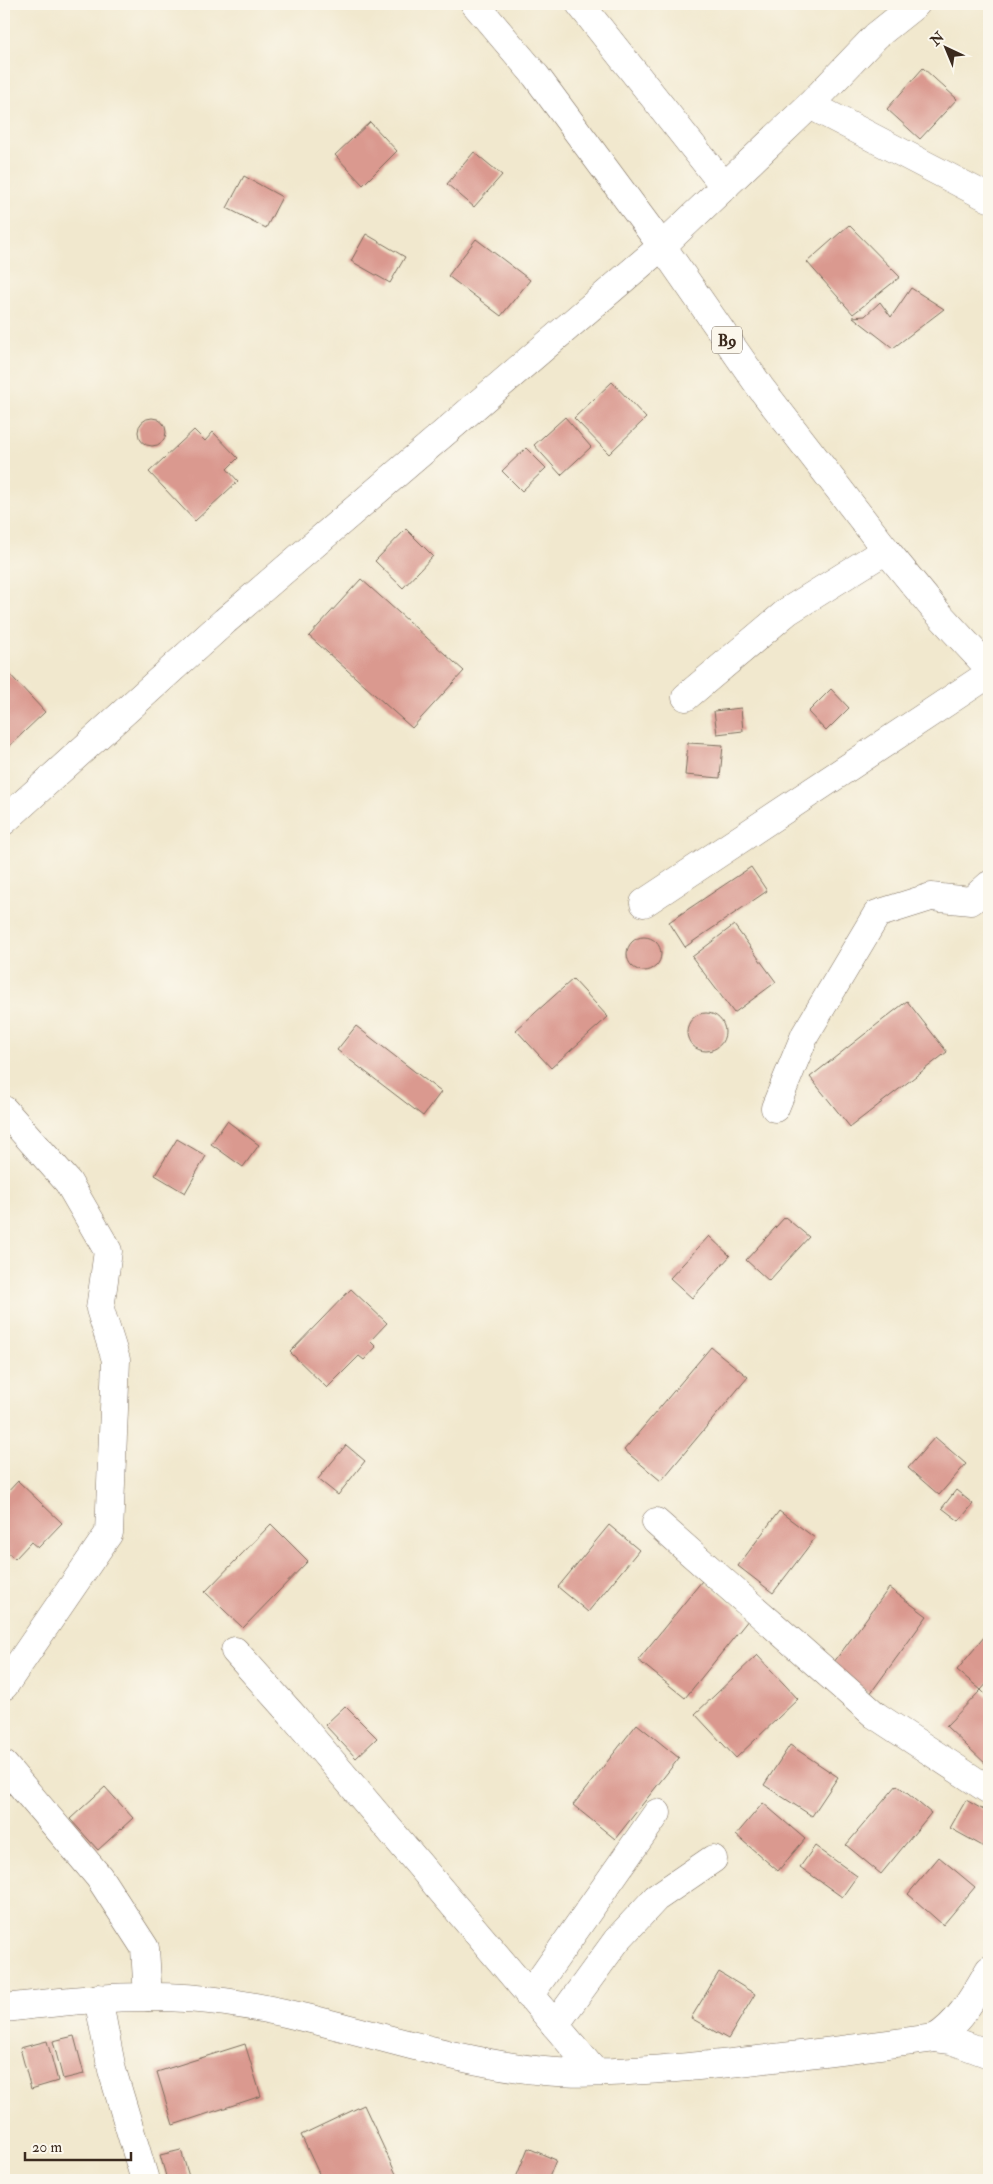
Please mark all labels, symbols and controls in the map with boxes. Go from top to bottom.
north arrow [920,22,970,72]
text: N [926,28,948,50]
road number: B9 [712,326,742,354]
scale bar [25,2129,131,2161]
text: 20 m [32,2138,62,2157]

